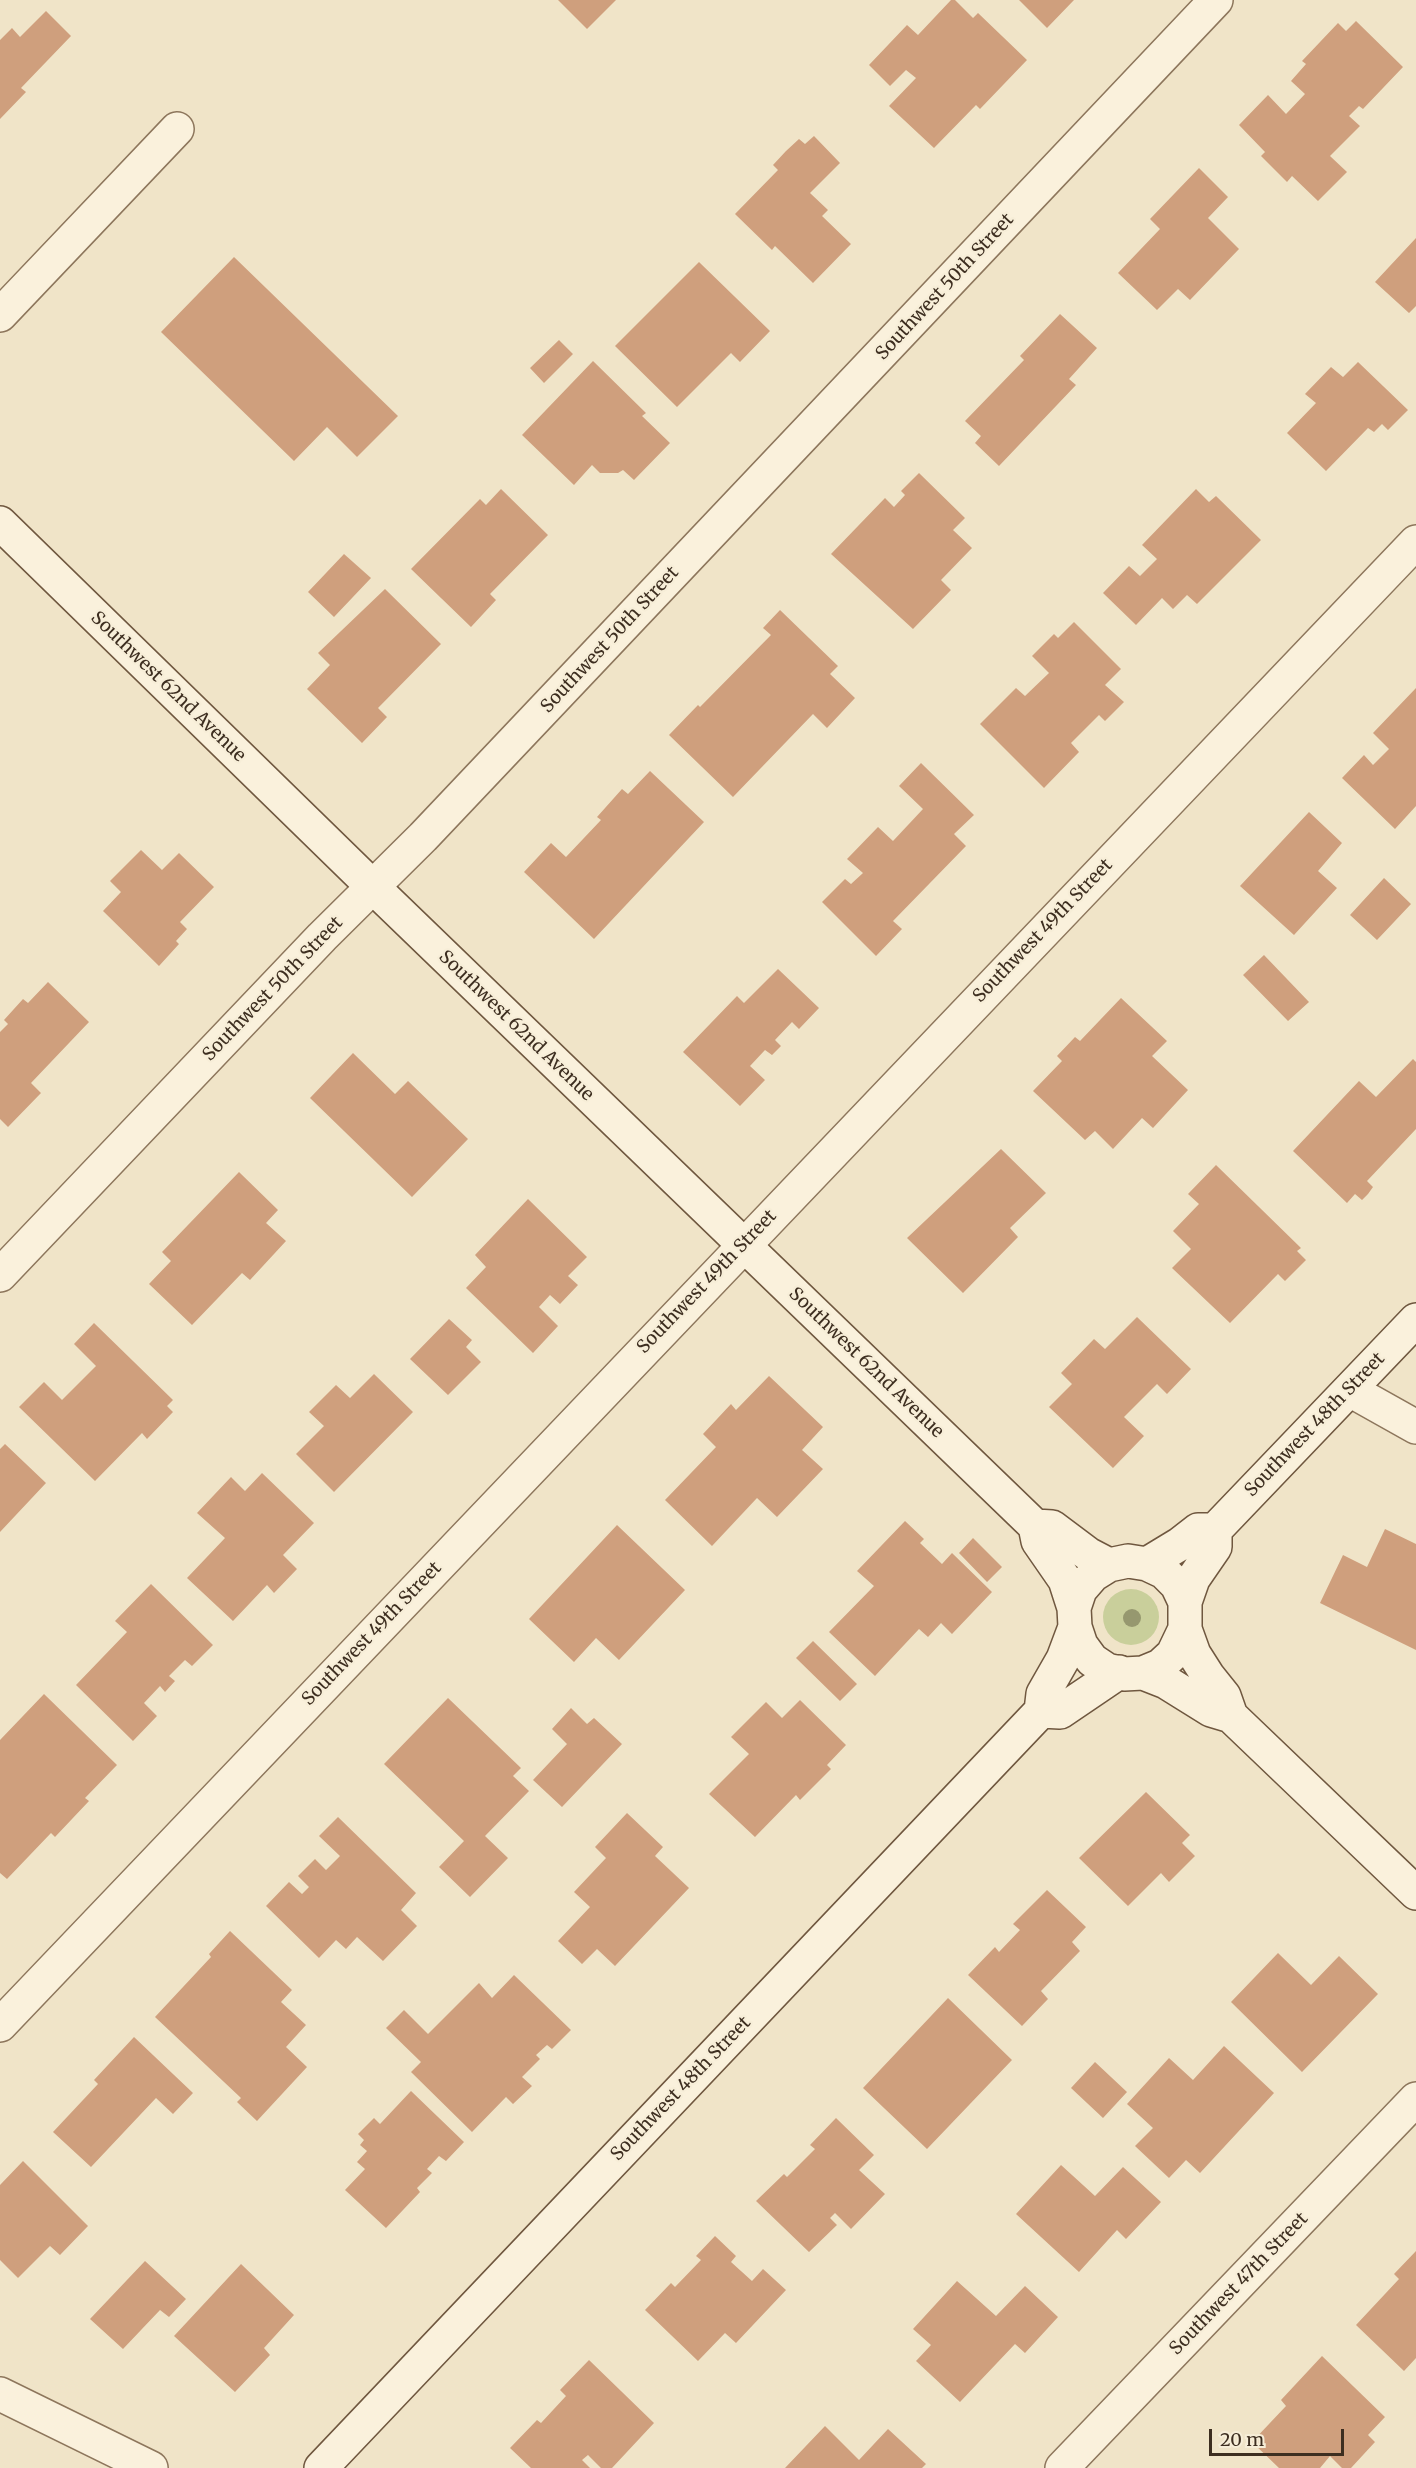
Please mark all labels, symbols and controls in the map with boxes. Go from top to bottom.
street label: Southwest 50th Street [872,209,1018,365]
street label: Southwest 50th Street [537,562,683,718]
street label: Southwest 62nd Avenue [86,607,250,767]
street label: Southwest 49th Street [969,855,1117,1007]
street label: Southwest 50th Street [198,912,348,1066]
street label: Southwest 62nd Avenue [434,946,598,1106]
street label: Southwest 49th Street [633,1206,781,1358]
street label: Southwest 62nd Avenue [784,1283,948,1443]
street label: Southwest 48th Street [1241,1348,1389,1502]
street label: Southwest 49th Street [298,1558,446,1710]
street label: Southwest 48th Street [607,2012,755,2166]
street label: Southwest 47th Street [1165,2208,1313,2360]
scale bar [1212,2417,1347,2455]
text: 20 m [1220,2428,1264,2451]

